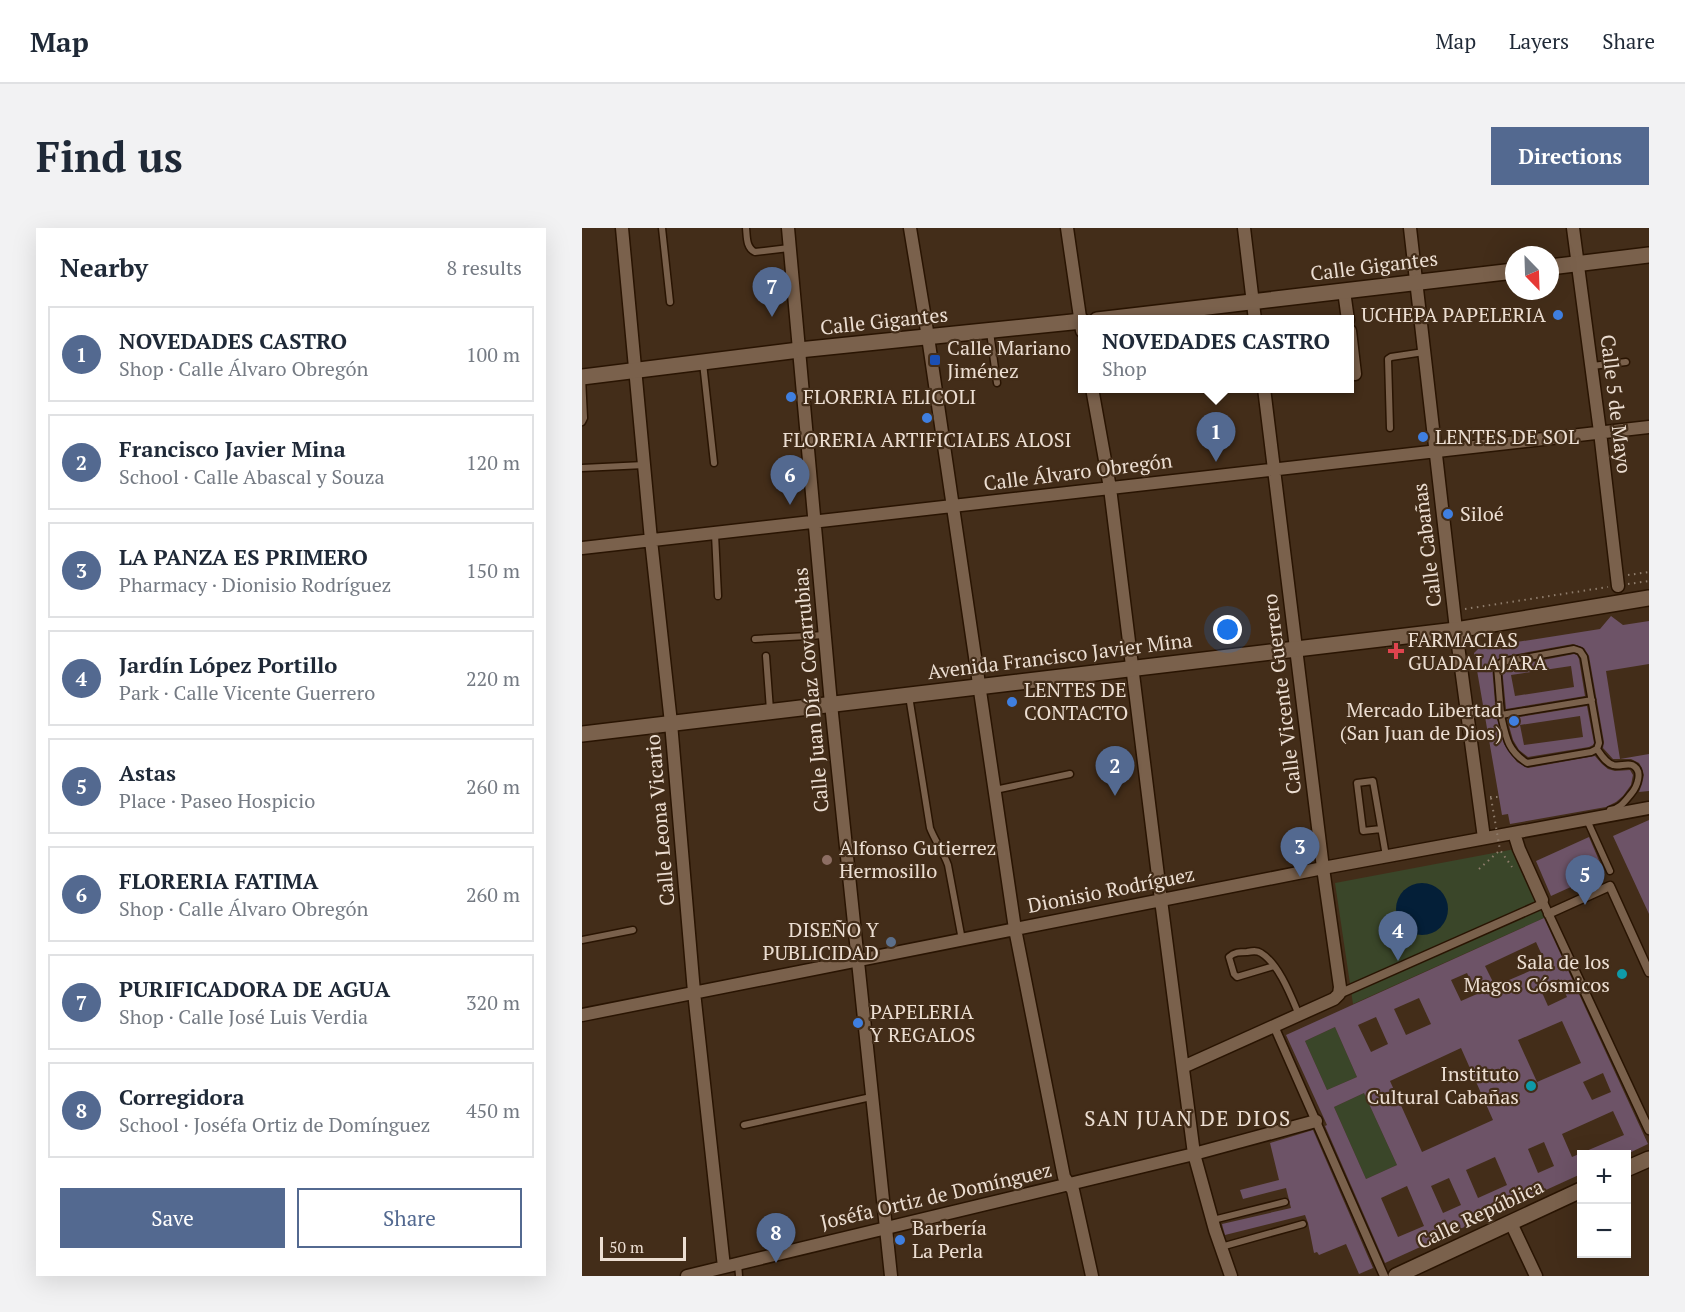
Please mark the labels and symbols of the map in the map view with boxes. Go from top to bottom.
street label: Calle Gigantes [1309,244,1439,287]
north arrow [1505,246,1559,300]
pin: 7 [752,268,792,317]
street label: Calle Gigantes [819,300,949,341]
place label: UCHEPA PAPELERIA [1361,301,1546,328]
marker: UCHEPA PAPELERIA [1551,308,1565,322]
street label: Calle 5 de Mayo [1595,333,1638,475]
place label: Calle Mariano Jiménez [947,334,1071,384]
marker: Calle Mariano Jiménez [928,353,942,367]
place label: FLORERIA ELICOLI [803,383,976,410]
marker: FLORERIA ELICOLI [784,390,798,404]
marker: FLORERIA ARTIFICIALES ALOSI [920,411,934,425]
pin: 1 [1196,412,1236,462]
place label: LENTES DE SOL [1435,423,1579,450]
place label: FLORERIA ARTIFICIALES ALOSI [783,426,1071,453]
marker: LENTES DE SOL [1416,430,1430,444]
street label: Calle Álvaro Obregón [982,447,1174,496]
pin: 6 [770,456,810,505]
street label: Calle Cabañas [1406,482,1447,609]
place label: Siloé [1460,500,1504,527]
marker: Siloé [1441,507,1455,521]
street label: Calle Juan Díaz Covarrubias [786,566,835,814]
street label: Calle Vicente Guerrero [1256,592,1307,796]
your location [1213,615,1242,644]
street label: Avenida Francisco Javier Mina [926,626,1194,685]
place label: FARMACIAS GUADALAJARA [1408,626,1547,676]
marker: FARMACIAS GUADALAJARA [1389,644,1403,658]
place label: LENTES DE CONTACTO [1024,676,1128,726]
marker: LENTES DE CONTACTO [1005,695,1019,709]
place label: Mercado Libertad (San Juan de Dios) [1340,696,1502,746]
marker: Mercado Libertad (San Juan de Dios) [1507,714,1521,728]
street label: Calle Leona Vicario [639,733,680,907]
pin: 2 [1096,746,1134,796]
pin: 3 [1280,828,1320,877]
place label: Alfonso Gutierrez Hermosillo [839,834,996,884]
marker: Alfonso Gutierrez Hermosillo [820,853,834,867]
pin: 5 [1566,856,1604,905]
street label: Dionisio Rodríguez [1025,860,1197,919]
pin: 4 [1378,912,1418,961]
place label: DISEÑO Y PUBLICIDAD [763,916,879,966]
marker: DISEÑO Y PUBLICIDAD [884,935,898,949]
place label: Sala de los Magos Cósmicos [1463,948,1610,998]
marker: Sala de los Magos Cósmicos [1615,967,1629,981]
place label: PAPELERIA Y REGALOS [870,998,976,1048]
marker: PAPELERIA Y REGALOS [851,1016,865,1030]
place label: Instituto Cultural Cabañas [1366,1060,1519,1110]
marker: Instituto Cultural Cabañas [1524,1079,1538,1093]
district label: SAN JUAN DE DIOS [1084,1104,1292,1132]
street label: Joséfa Ortiz de Domínguez [817,1156,1054,1235]
street label: Calle República [1412,1172,1548,1255]
pin: 8 [756,1214,796,1263]
place label: Barbería La Perla [912,1214,987,1264]
marker: Barbería La Perla [893,1233,907,1247]
scale bar [600,1234,686,1262]

